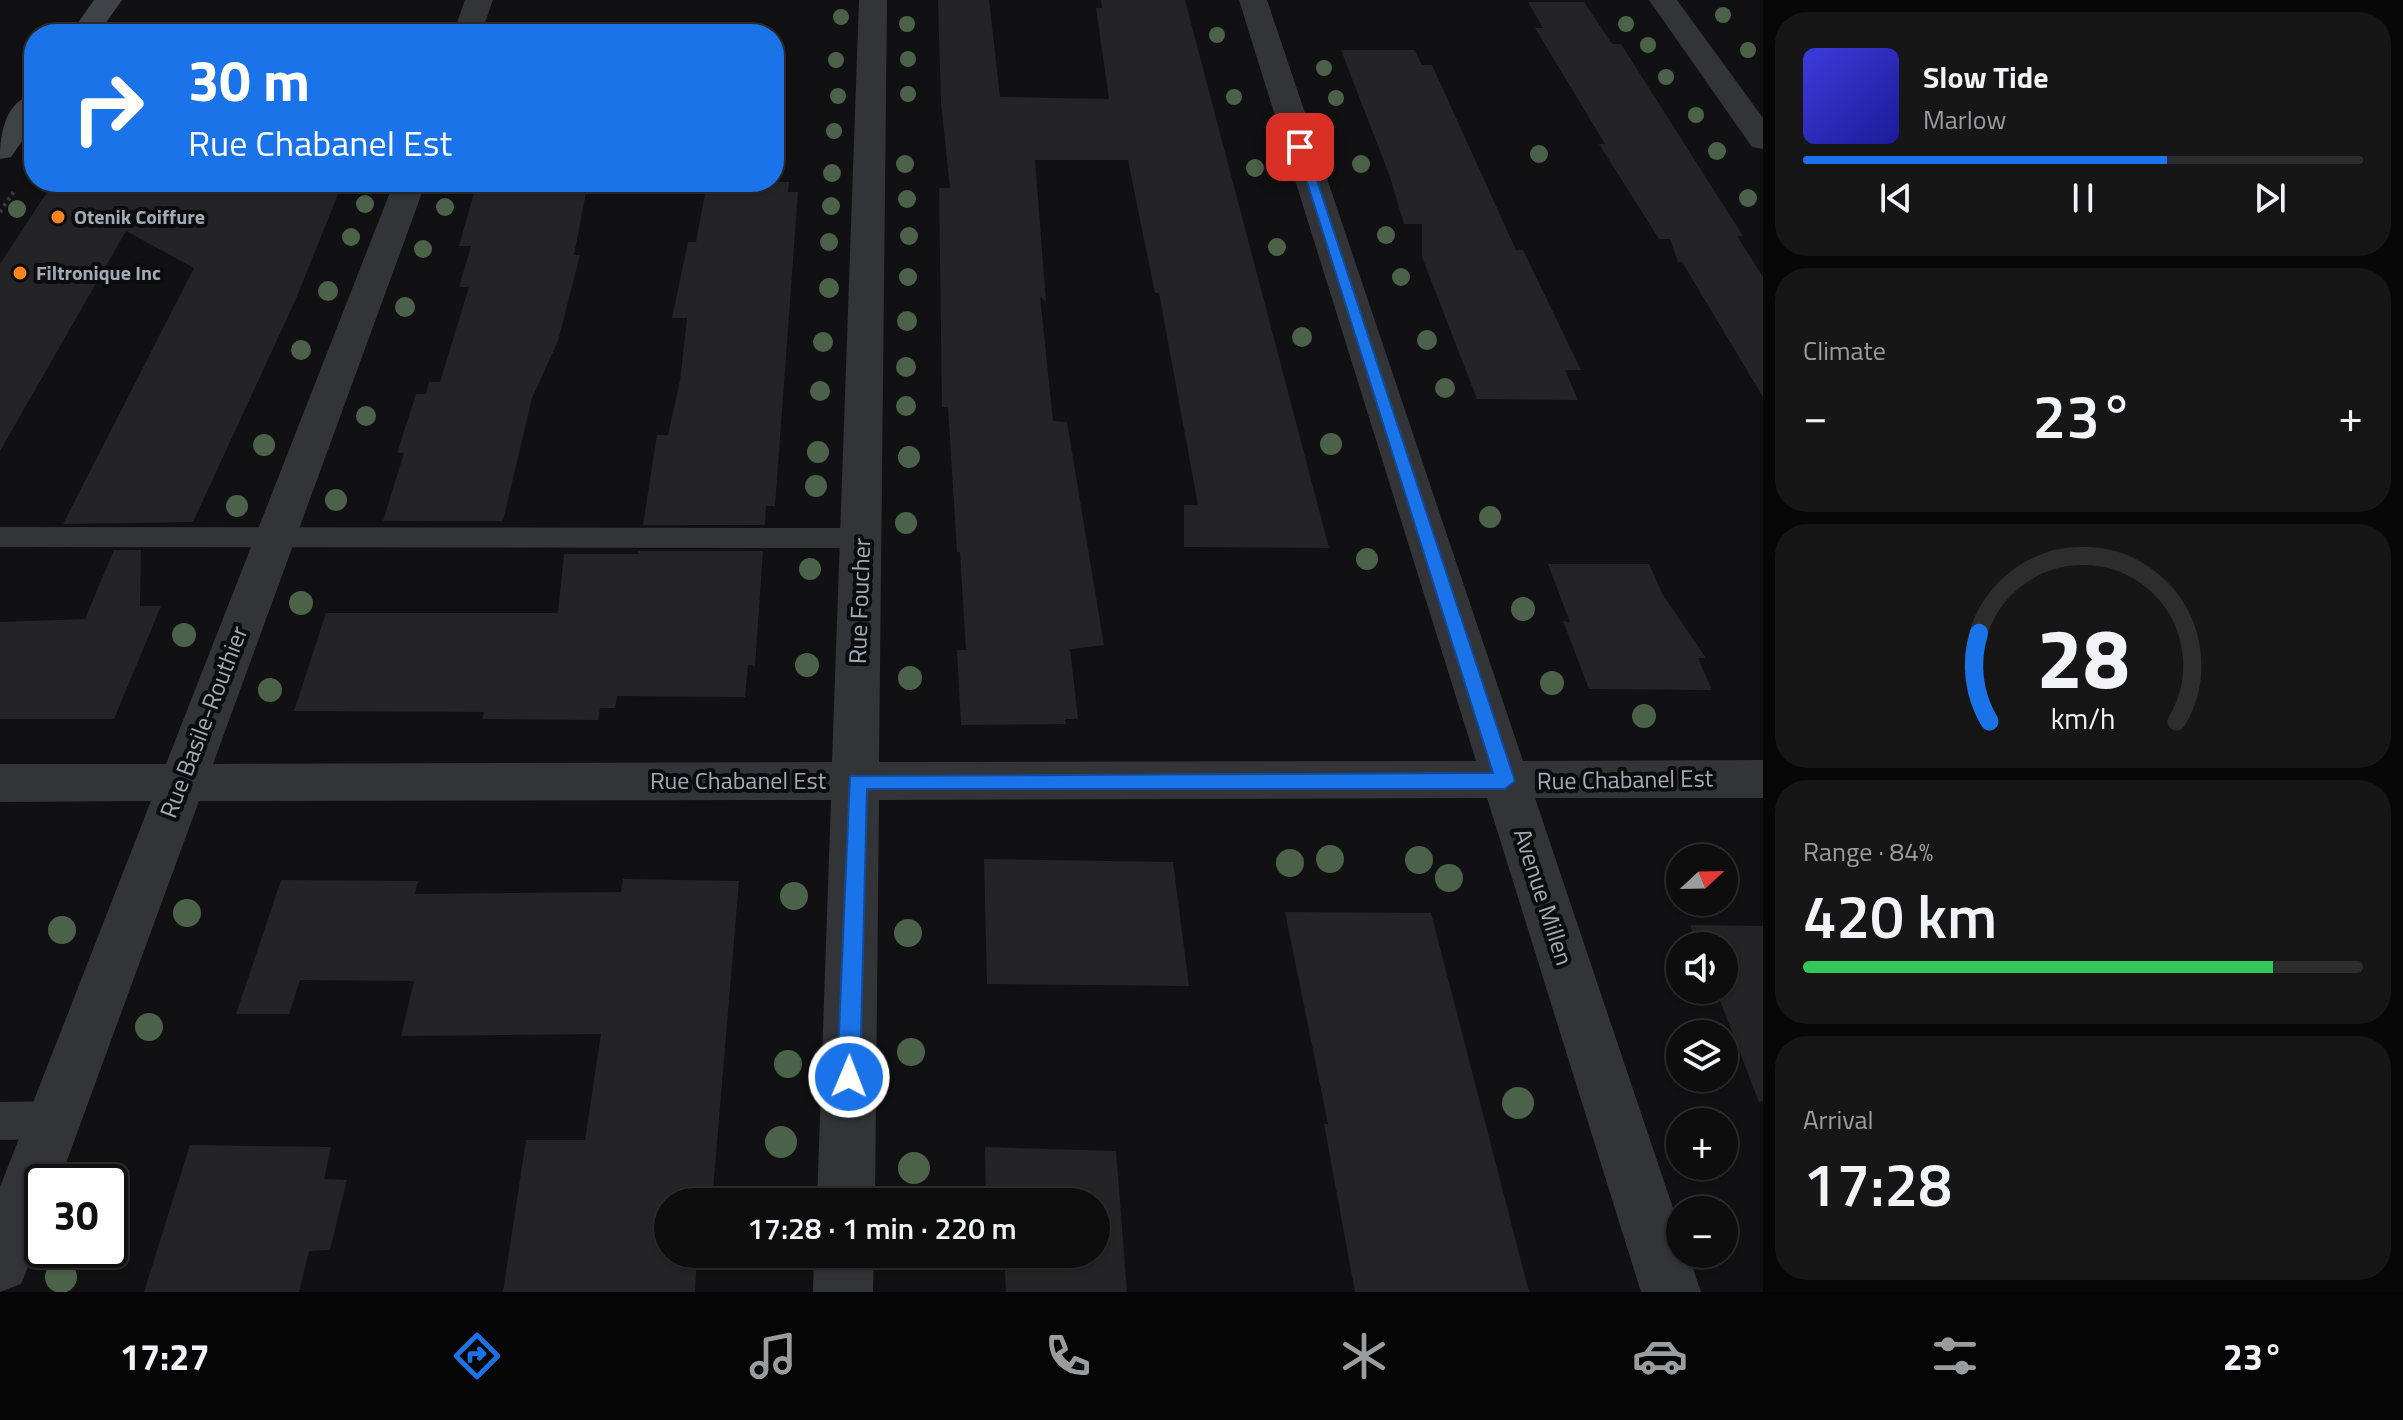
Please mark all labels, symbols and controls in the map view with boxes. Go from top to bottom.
text: 30 m [188,38,310,123]
text: Slow Tide [1923,54,2048,100]
icon: right [56,56,160,160]
text: Marlow [1923,100,2006,139]
pin [1266,113,1334,181]
text: Rue Chabanel Est [188,115,452,170]
icon: arrive [1278,125,1322,169]
icon: previous [1874,176,1918,220]
icon: pause [2061,176,2105,220]
icon: next [2248,176,2292,220]
place label: Otenik Coiffure [74,201,205,232]
marker: Otenik Coiffure [49,208,67,226]
place label: Filtronique Inc [36,257,161,288]
marker: Filtronique Inc [11,264,29,282]
text: Climate [1803,331,1886,370]
text: 23° [2033,370,2133,461]
text: − [1803,382,1828,449]
text: + [2338,382,2363,449]
street label: Rue Foucher [839,537,879,665]
text: 28 [2036,594,2130,720]
street label: Rue Basile-Routhier [150,620,256,823]
text: km/h [2051,697,2115,740]
street label: Rue Chabanel Est [1537,759,1714,799]
street label: Rue Chabanel Est [650,762,827,798]
street label: Avenue Millen [1505,824,1583,970]
text: Range · 84% [1803,832,1933,871]
north arrow [1666,844,1738,916]
map controls [1666,844,1738,1268]
text: 420 km [1803,870,1997,961]
button: sound [1666,932,1738,1004]
button: layers [1666,1020,1738,1092]
position arrow [807,1035,891,1119]
text: Arrival [1803,1100,1874,1139]
button: + [1666,1108,1738,1180]
text: 17:28 [1803,1138,1952,1229]
speed limit sign: 30 [24,1164,128,1268]
button: − [1666,1196,1738,1268]
text: 17:28 · 1 min · 220 m [747,1205,1017,1251]
icon: directions [449,1328,505,1384]
icon: music [745,1328,801,1384]
icon: phone [1040,1328,1096,1384]
icon: climate [1336,1328,1392,1384]
icon: car [1632,1328,1688,1384]
icon: filters [1927,1328,1983,1384]
text: 17:27 [120,1329,210,1384]
text: 23° [2223,1329,2283,1384]

